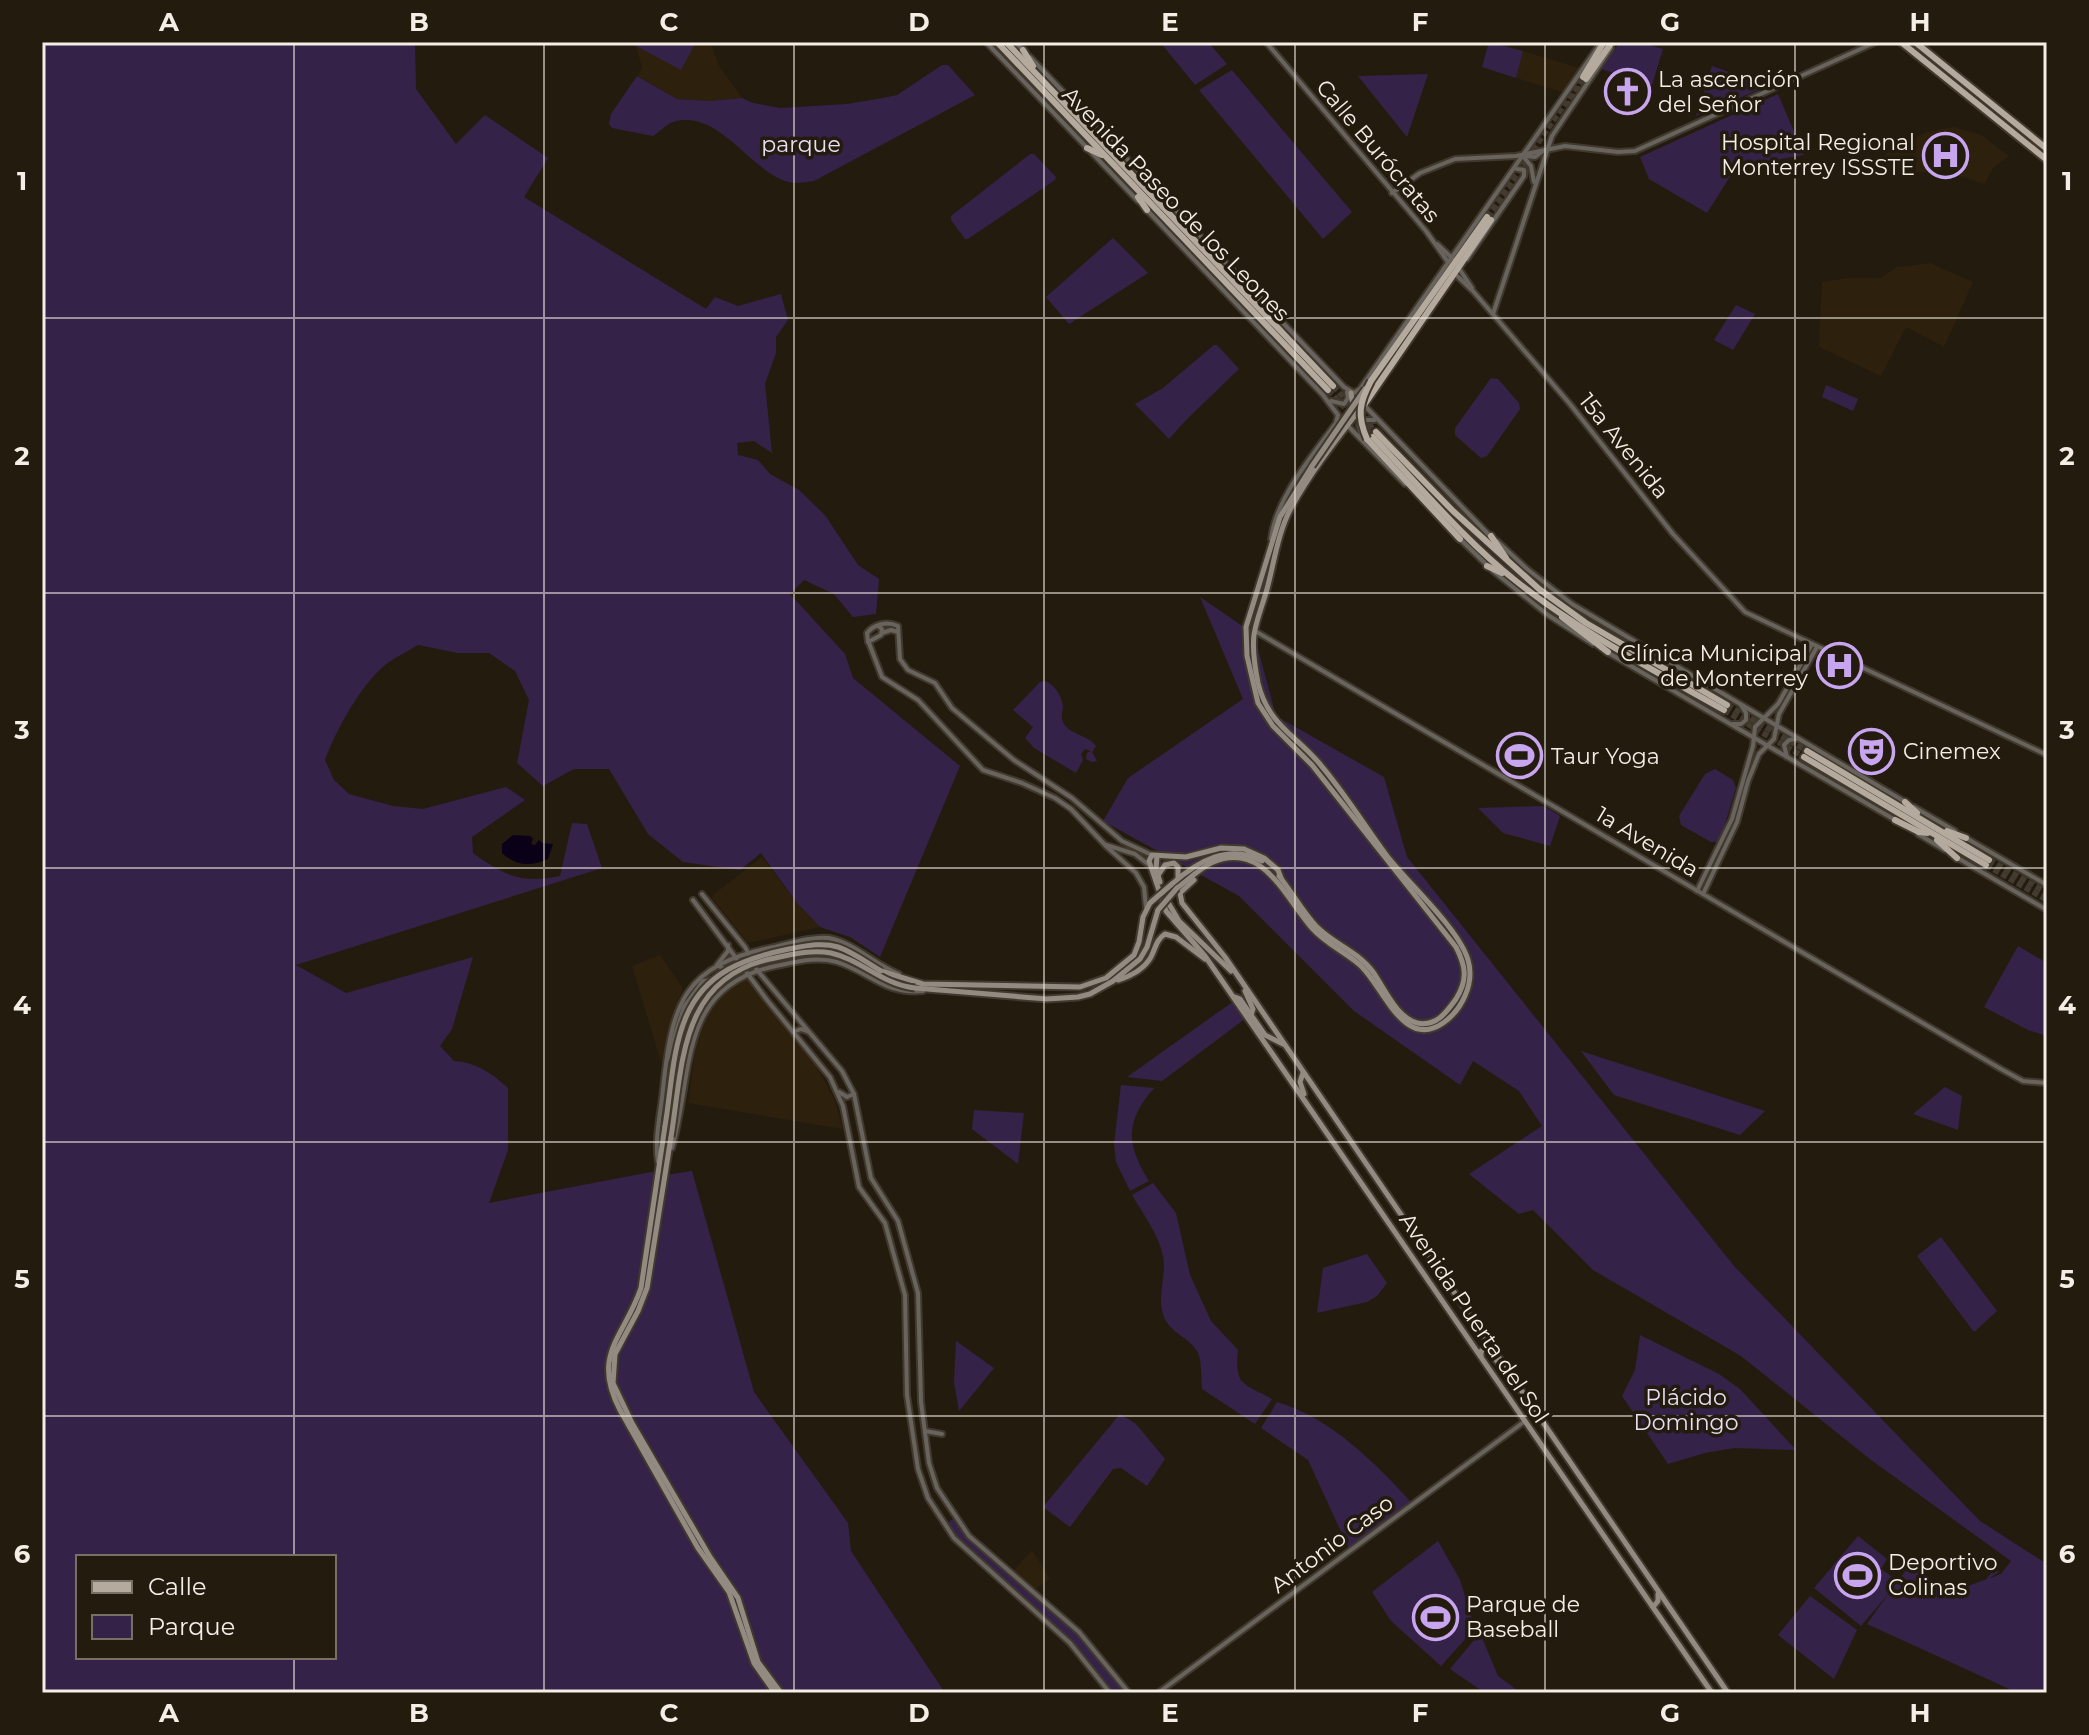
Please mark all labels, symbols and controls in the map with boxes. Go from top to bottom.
text: A [158,6,180,38]
text: B [409,6,429,38]
text: C [660,6,679,38]
text: D [908,6,930,38]
text: E [1161,6,1179,38]
text: F [1412,6,1428,38]
text: G [1660,6,1680,38]
text: H [1909,6,1931,38]
place label: La ascención del Señor [1658,66,1801,118]
church icon: La ascención del Señor [1603,68,1651,116]
street label: Calle Burócratas [1310,74,1446,228]
street label: Avenida Paseo de los Leones [1057,81,1295,327]
place label: Hospital Regional Monterrey ISSSTE [1721,129,1915,181]
park label: parque [761,131,841,158]
hospital icon: Hospital Regional Monterrey ISSSTE [1922,131,1970,179]
text: 1 [17,165,27,197]
text: 1 [2062,165,2072,197]
street label: 15a Avenida [1573,388,1675,504]
text: 2 [14,440,30,472]
text: 2 [2059,440,2075,472]
place label: Clínica Municipal de Monterrey [1620,640,1808,692]
hospital icon: Clínica Municipal de Monterrey [1815,642,1863,690]
text: 3 [13,714,30,746]
text: 3 [2058,714,2075,746]
theatre icon: Cinemex [1848,727,1896,775]
sports icon: Taur Yoga [1496,732,1544,780]
place label: Cinemex [1903,738,2001,765]
place label: Taur Yoga [1551,743,1660,770]
street label: 1a Avenida [1591,801,1703,883]
text: 4 [13,989,31,1021]
text: 4 [2058,989,2076,1021]
street label: Avenida Puerta del Sol [1393,1208,1555,1428]
text: 5 [14,1263,30,1295]
text: 5 [2059,1263,2075,1295]
park label: Plácido Domingo [1634,1384,1738,1436]
street label: Antonio Caso [1265,1489,1399,1599]
text: 6 [14,1538,31,1570]
text: 6 [2059,1538,2076,1570]
place label: Deportivo Colinas [1888,1549,1998,1601]
sports icon: Deportivo Colinas [1833,1551,1881,1599]
legend [76,1555,336,1659]
text: Calle [148,1572,206,1601]
place label: Parque de Baseball [1466,1591,1580,1643]
sports icon: Parque de Baseball [1411,1593,1459,1641]
text: Parque [148,1612,235,1641]
text: A [158,1697,180,1729]
text: B [409,1697,429,1729]
text: C [660,1697,679,1729]
text: D [908,1697,930,1729]
text: E [1161,1697,1179,1729]
text: F [1412,1697,1428,1729]
text: G [1660,1697,1680,1729]
text: H [1909,1697,1931,1729]

